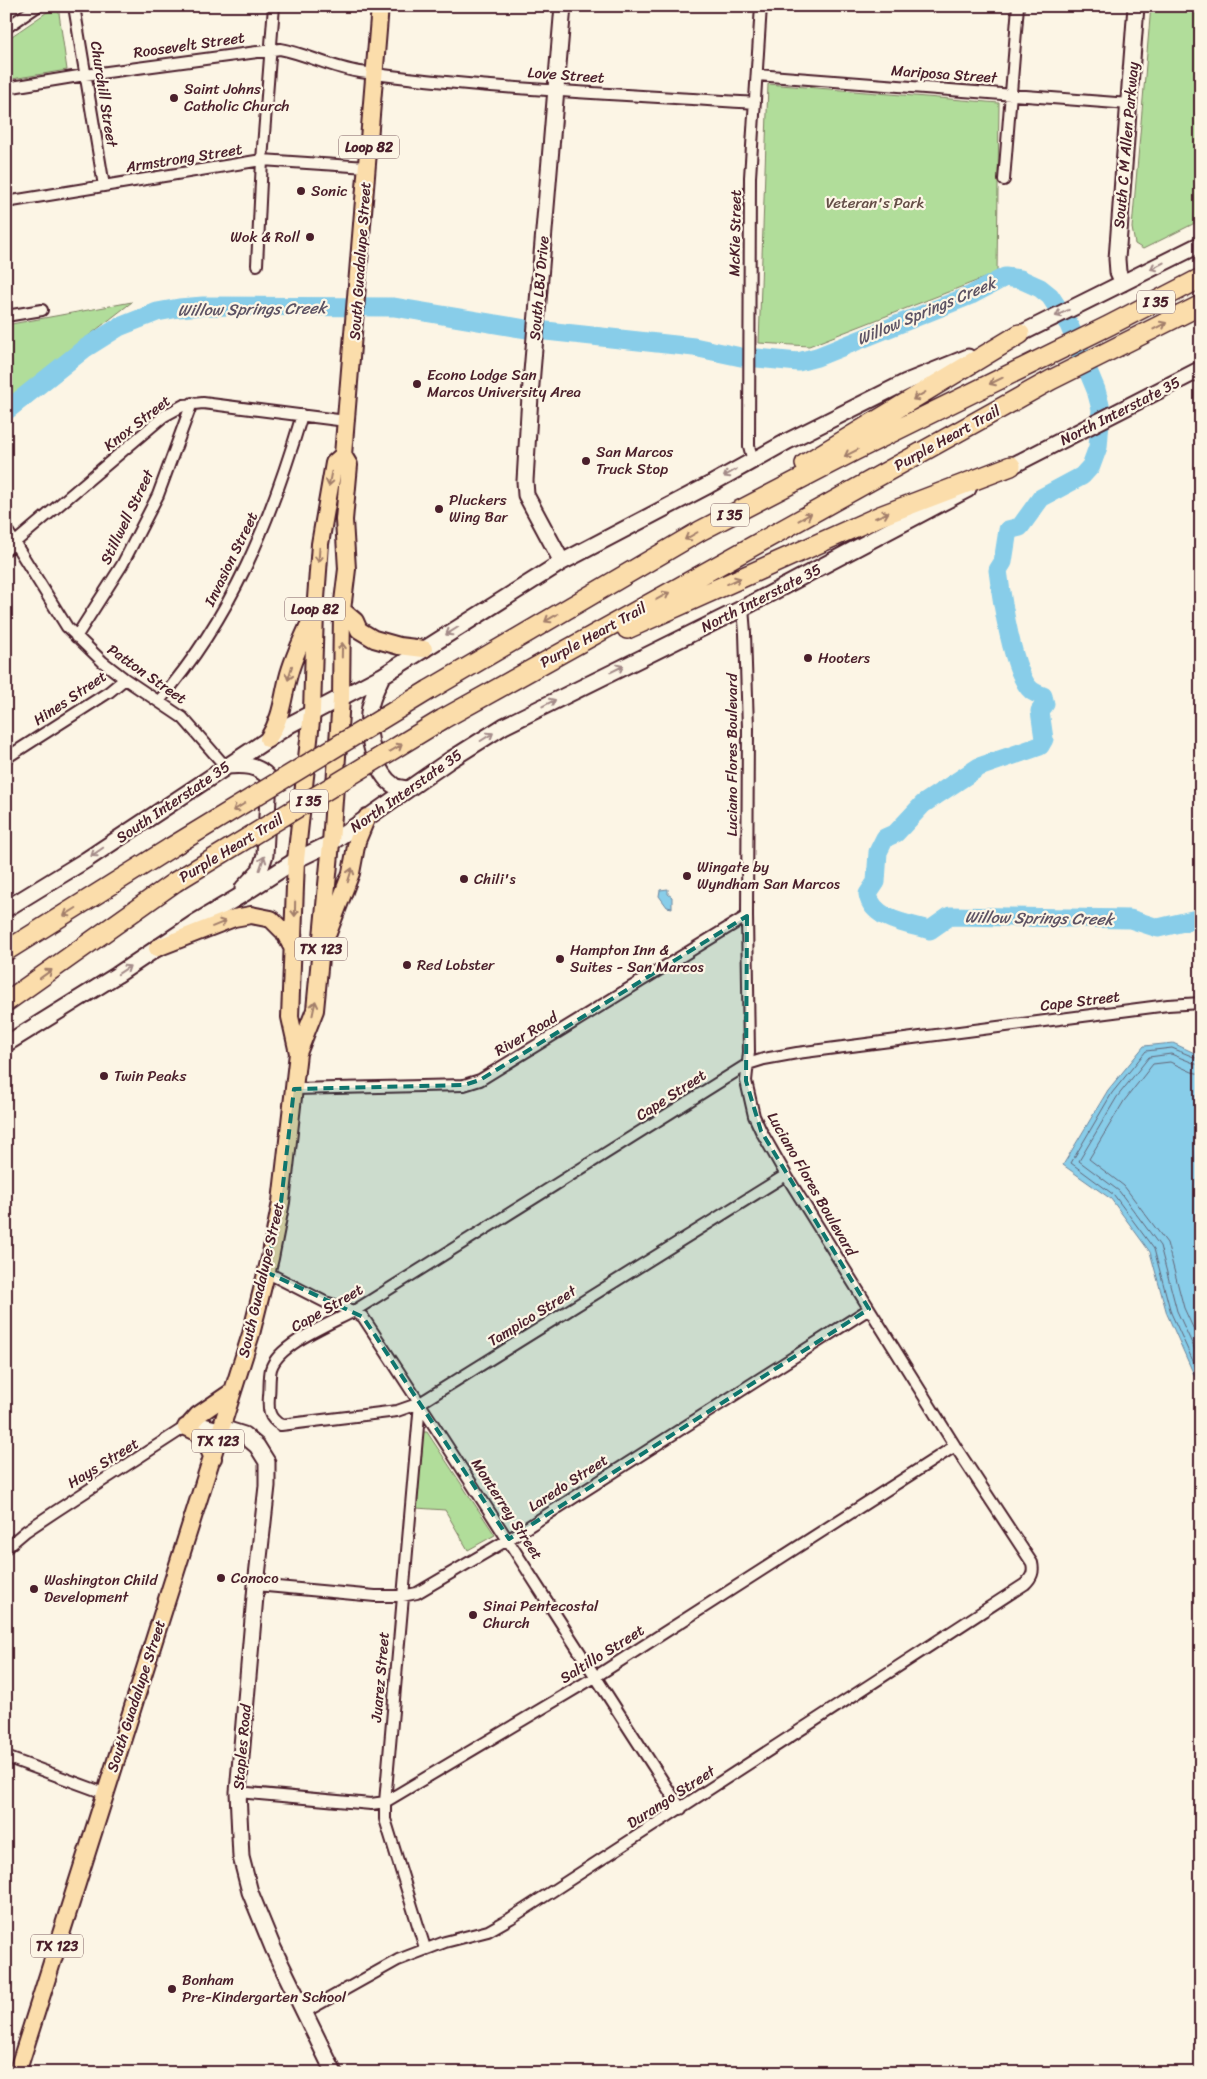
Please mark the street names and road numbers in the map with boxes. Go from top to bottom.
street label: Roosevelt Street [132,24,247,66]
street label: Churchill Street [83,39,125,150]
street label: Mariposa Street [890,57,999,91]
street label: Love Street [527,59,606,91]
street label: South C M Allen Parkway [1106,60,1146,229]
street label: Armstrong Street [123,136,245,180]
road number: Loop 82 [339,136,399,158]
street label: South Guadalupe Street [341,180,379,341]
street label: McKie Street [721,189,749,277]
street label: South LBJ Drive [521,234,557,341]
road number: I 35 [1137,290,1175,314]
street label: North Interstate 35 [1055,369,1185,453]
street label: Knox Street [98,388,177,458]
street label: Purple Heart Trail [889,398,1006,478]
street label: Stillwell Street [93,464,162,569]
road number: I 35 [711,504,749,526]
street label: Invasion Street [196,507,265,612]
street label: North Interstate 35 [696,556,826,640]
street label: Purple Heart Trail [535,595,652,675]
road number: Loop 82 [285,598,345,620]
street label: Patton Street [102,637,193,711]
street label: Hines Street [28,663,113,732]
street label: Luciano Flores Boulevard [719,672,745,837]
street label: North Interstate 35 [344,742,468,840]
street label: South Interstate 35 [111,754,235,850]
road number: I 35 [290,789,328,812]
street label: Purple Heart Trail [174,806,289,890]
road number: TX 123 [295,938,347,961]
street label: Cape Street [1039,983,1122,1019]
street label: River Road [489,1004,564,1063]
street label: Cape Street [630,1062,712,1128]
street label: Luciano Flores Boulevard [760,1107,865,1262]
street label: South Guadalupe Street [230,1199,292,1360]
street label: Cape Street [286,1277,369,1339]
street label: Tampico Street [482,1278,582,1354]
street label: Hays Street [62,1430,144,1495]
road number: TX 123 [192,1430,244,1452]
street label: Laredo Street [523,1447,614,1519]
street label: Monterrey Street [464,1453,550,1566]
street label: South Guadalupe Street [99,1616,173,1775]
street label: Saltillo Street [554,1617,650,1690]
street label: Juarez Street [363,1630,397,1724]
street label: Staples Road [225,1702,259,1791]
street label: Durango Street [621,1758,721,1835]
road number: TX 123 [31,1934,83,1958]

